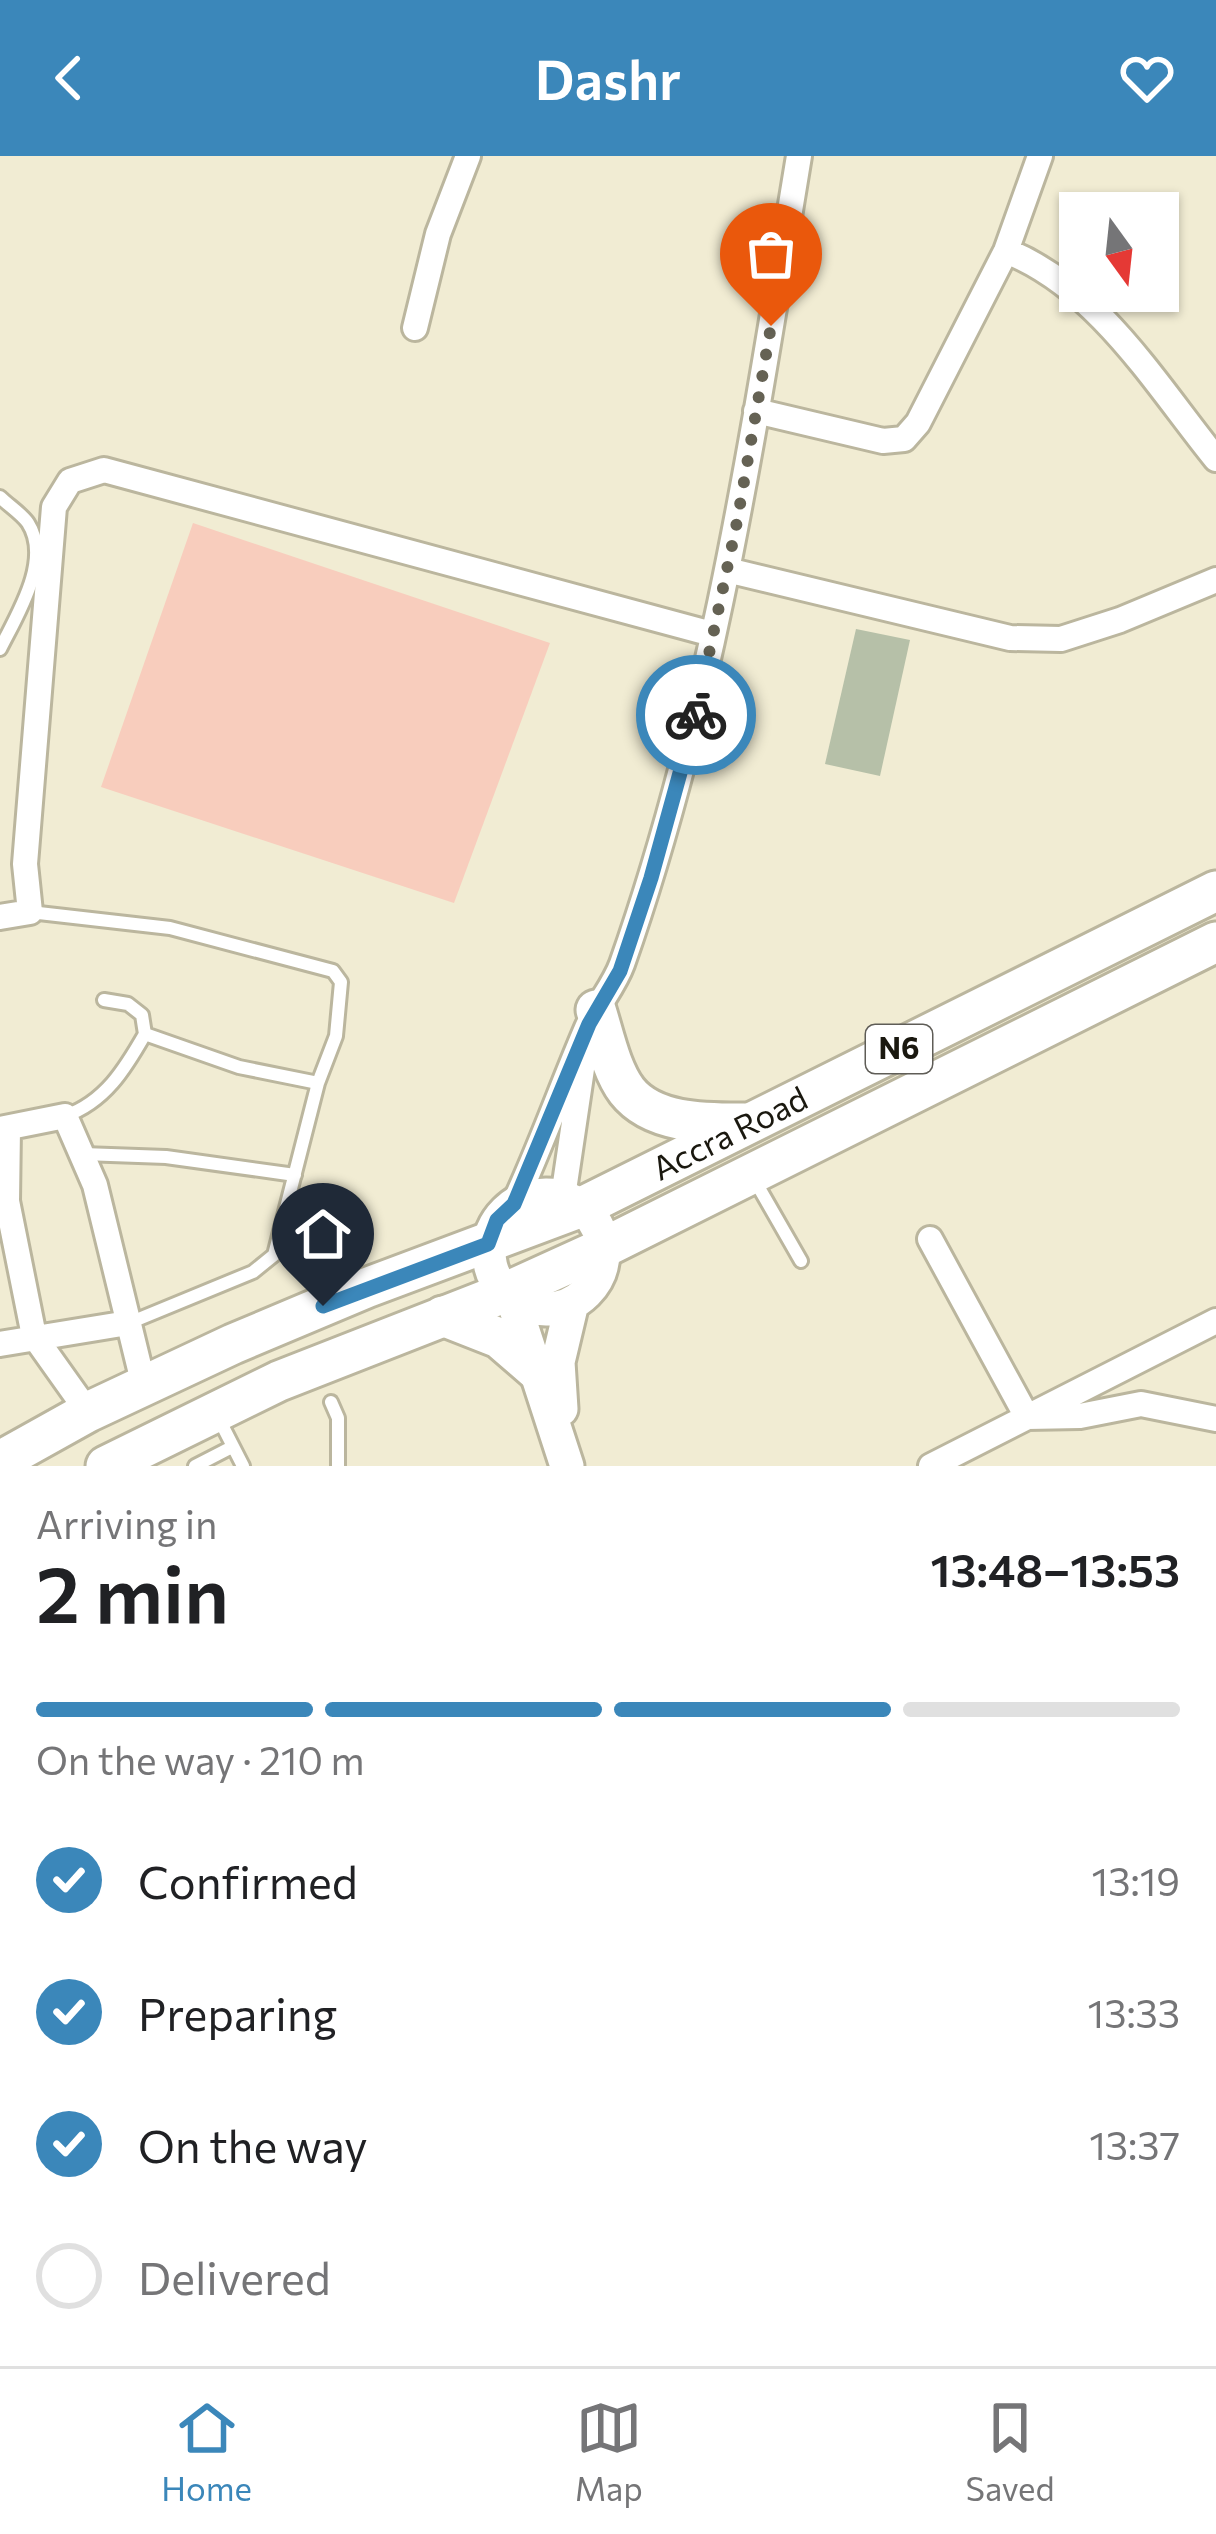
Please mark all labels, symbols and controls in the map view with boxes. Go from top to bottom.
icon: back [36,45,102,111]
text: Dashr [535,45,681,111]
icon: heart [1114,45,1180,111]
north arrow [1059,192,1179,312]
map controls [1059,192,1179,312]
pin [720,203,822,326]
icon: bag [738,221,804,287]
courier [636,655,756,775]
icon: bike [663,682,729,748]
road number: N6 [866,1025,932,1073]
street label: Accra Road [645,1076,814,1188]
pin [272,1183,374,1306]
icon: home [290,1201,356,1267]
text: Arriving in [36,1499,217,1547]
text: 13:48–13:53 [931,1541,1180,1596]
text: 2 min [36,1544,229,1639]
text: On the way · 210 m [36,1735,364,1783]
icon: check [36,1847,102,1913]
text: Confirmed [138,1853,358,1908]
text: 13:19 [1092,1856,1180,1904]
icon: check [36,1979,102,2045]
text: Preparing [138,1985,337,2040]
text: 13:33 [1087,1988,1180,2036]
icon: check [36,2111,102,2177]
text: On the way [138,2117,368,2172]
text: 13:37 [1089,2120,1180,2168]
text: Delivered [138,2249,331,2304]
tab: Home [161,2395,252,2508]
tab: Map [575,2395,643,2508]
tab: Saved [966,2395,1055,2508]

